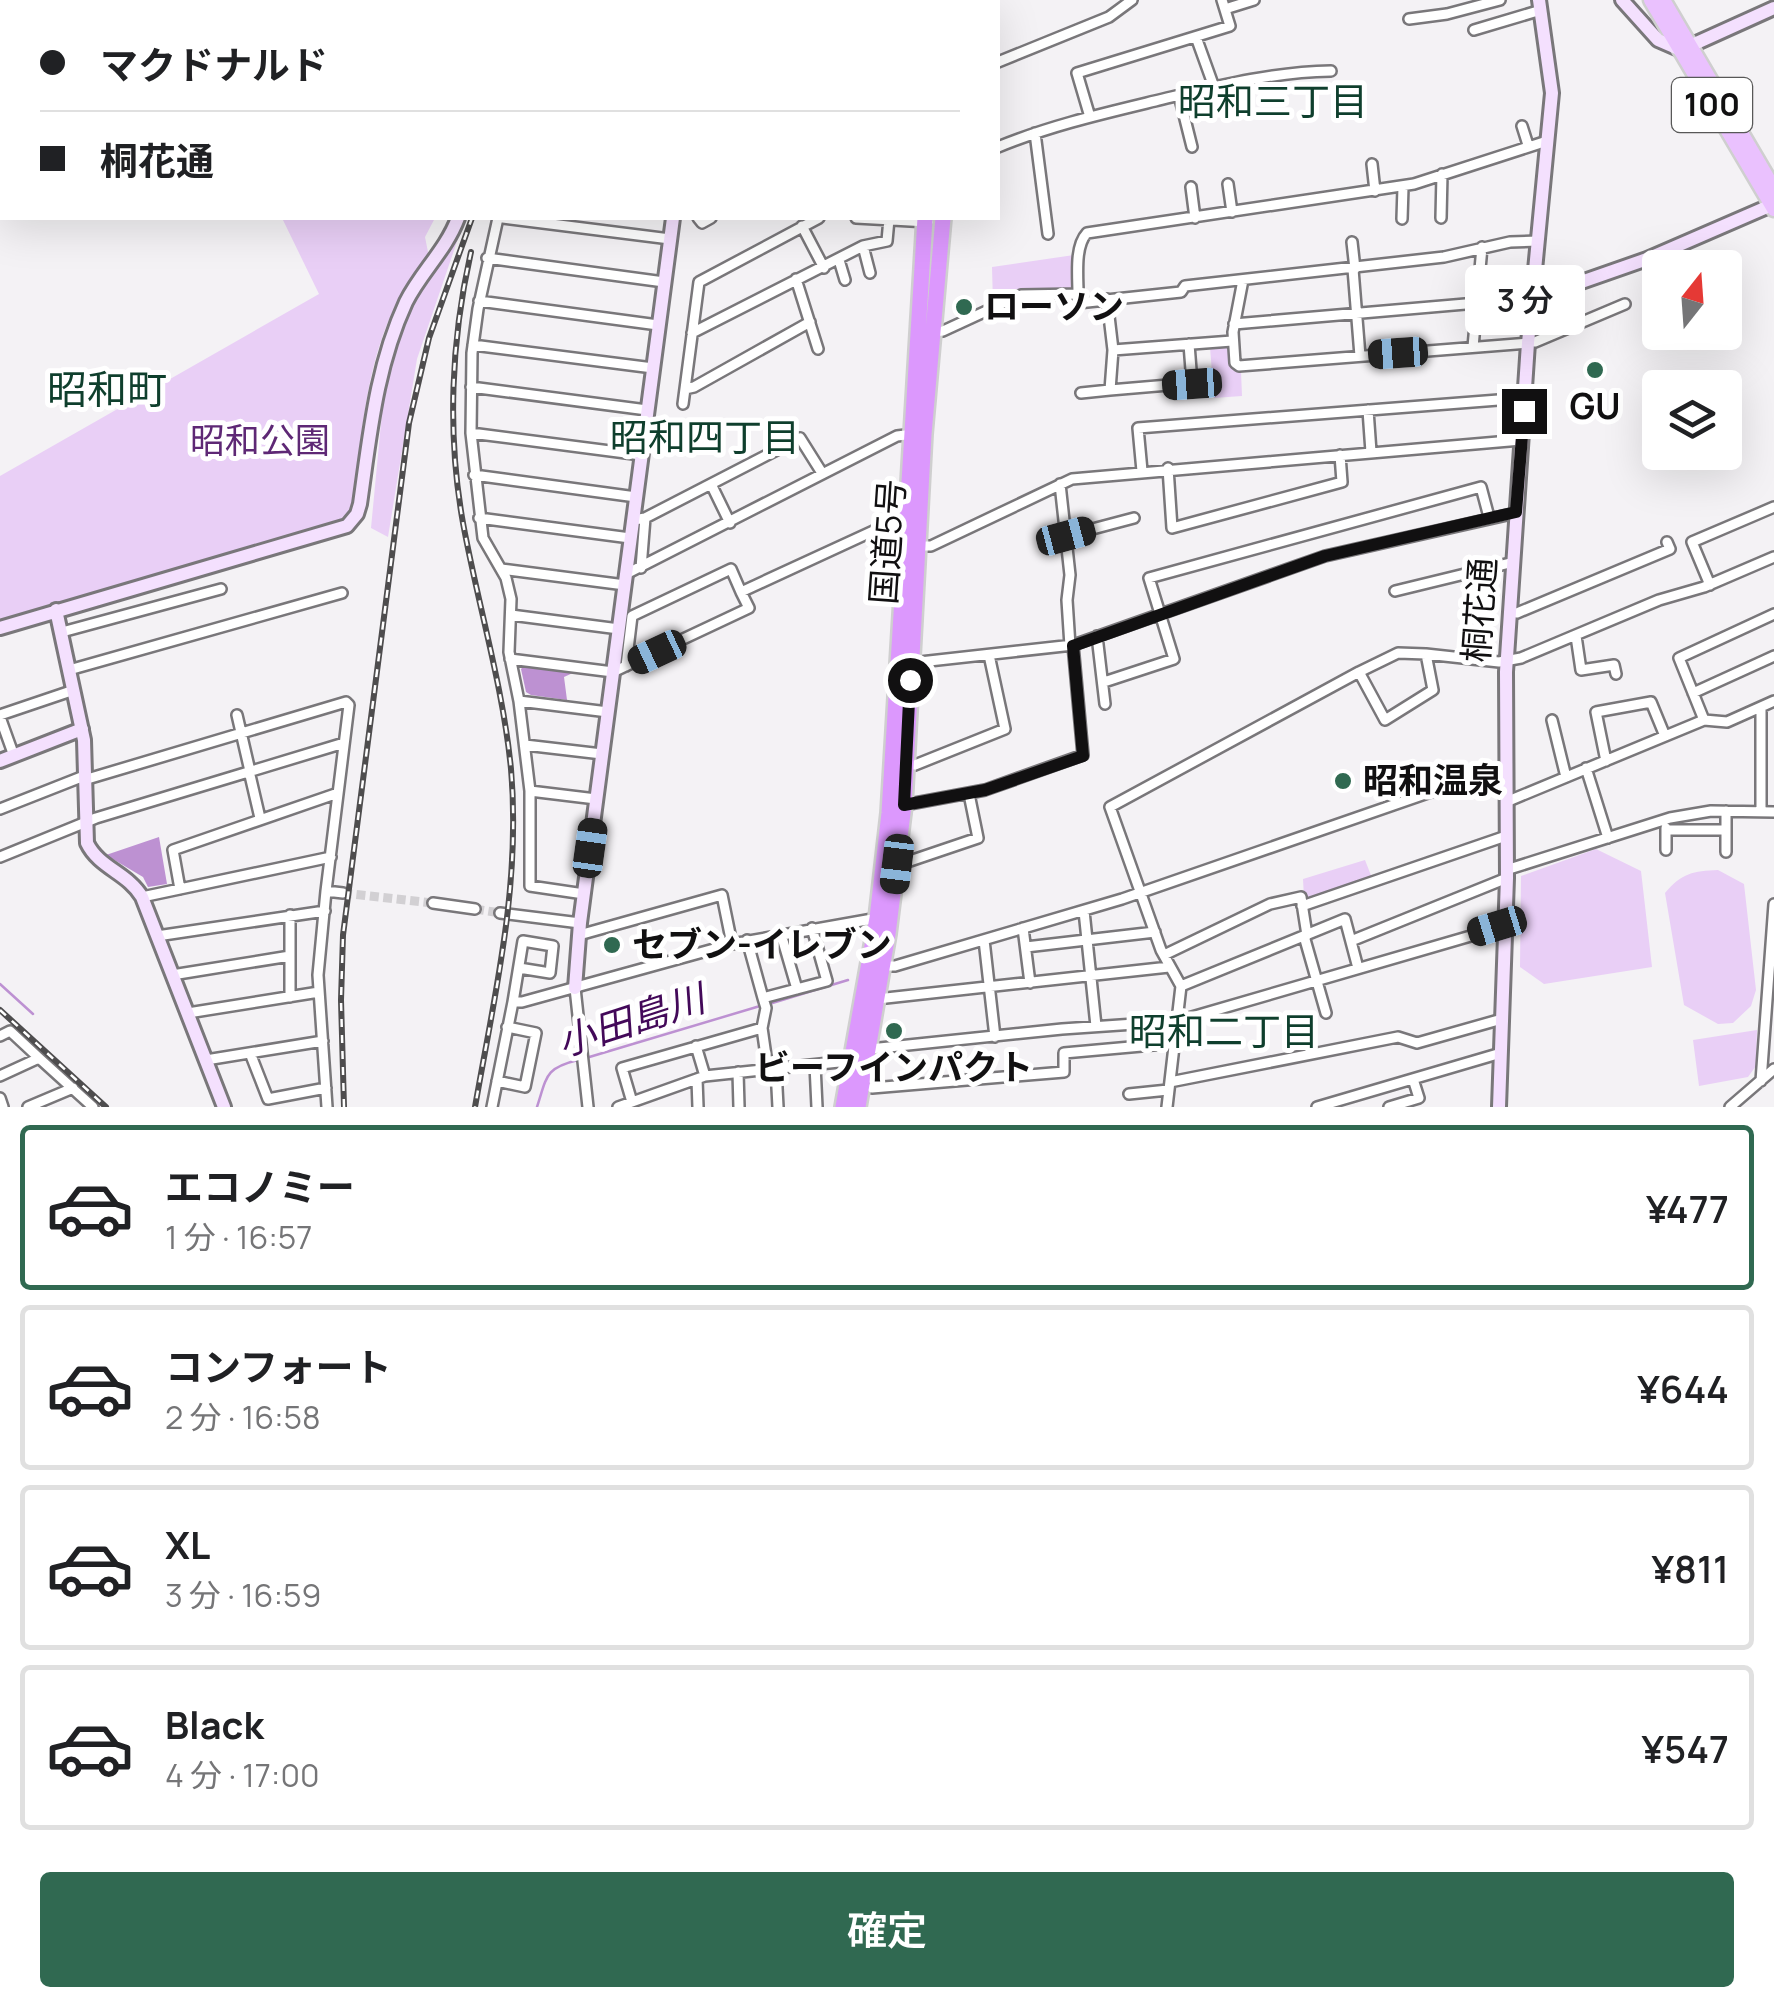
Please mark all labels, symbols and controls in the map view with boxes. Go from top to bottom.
text: マクドナルド [100,38,328,90]
district label: 昭和三丁目 [1178,74,1368,126]
road number: 100 [1672,78,1752,132]
text: 桐花通 [100,134,214,186]
north arrow [1642,250,1742,350]
map controls [1642,250,1742,470]
callout: 3 分 [1464,266,1584,336]
text: 3 分 [1497,278,1553,322]
place label: ローソン [984,282,1124,330]
marker: ローソン [953,296,975,318]
car [1367,336,1429,370]
marker: GU [1584,359,1606,381]
district label: 昭和町 [47,361,167,416]
car [1161,367,1223,401]
button: layers [1642,370,1742,470]
place label: GU [1570,382,1620,430]
route end [1502,389,1547,434]
district label: 昭和四丁目 [610,410,800,462]
park label: 昭和公園 [190,416,330,464]
street label: 国道5号 [859,478,915,606]
car [1033,514,1099,558]
street label: 桐花通 [1451,556,1507,664]
car [623,626,691,678]
route start [888,658,933,703]
place label: 昭和温泉 [1363,756,1503,804]
marker: 昭和温泉 [1332,770,1354,792]
car [571,816,609,880]
car [878,832,916,896]
car [1464,903,1530,949]
place label: セブン-イレブン [632,920,892,968]
marker: セブン-イレブン [601,934,623,956]
water label: 小田島川 [550,970,714,1067]
district label: 昭和二丁目 [1129,1004,1319,1056]
marker: ビーフインパクト [883,1020,905,1042]
place label: ビーフインパクト [755,1043,1033,1091]
text: エコノミー [165,1160,355,1212]
icon: car [45,1163,135,1253]
text: ¥477 [1646,1182,1729,1234]
text: 1 分 · 16:57 [165,1215,312,1259]
text: コンフォート [165,1340,392,1392]
icon: car [45,1343,135,1433]
text: ¥644 [1637,1362,1729,1414]
text: 2 分 · 16:58 [165,1395,321,1439]
text: XL [165,1518,210,1570]
icon: car [45,1523,135,1613]
text: ¥811 [1652,1542,1729,1594]
text: 3 分 · 16:59 [165,1573,321,1617]
text: Black [165,1698,264,1750]
icon: car [45,1703,135,1793]
text: ¥547 [1642,1722,1729,1774]
text: 4 分 · 17:00 [165,1753,319,1797]
button: 確定 [40,1872,1734,1987]

